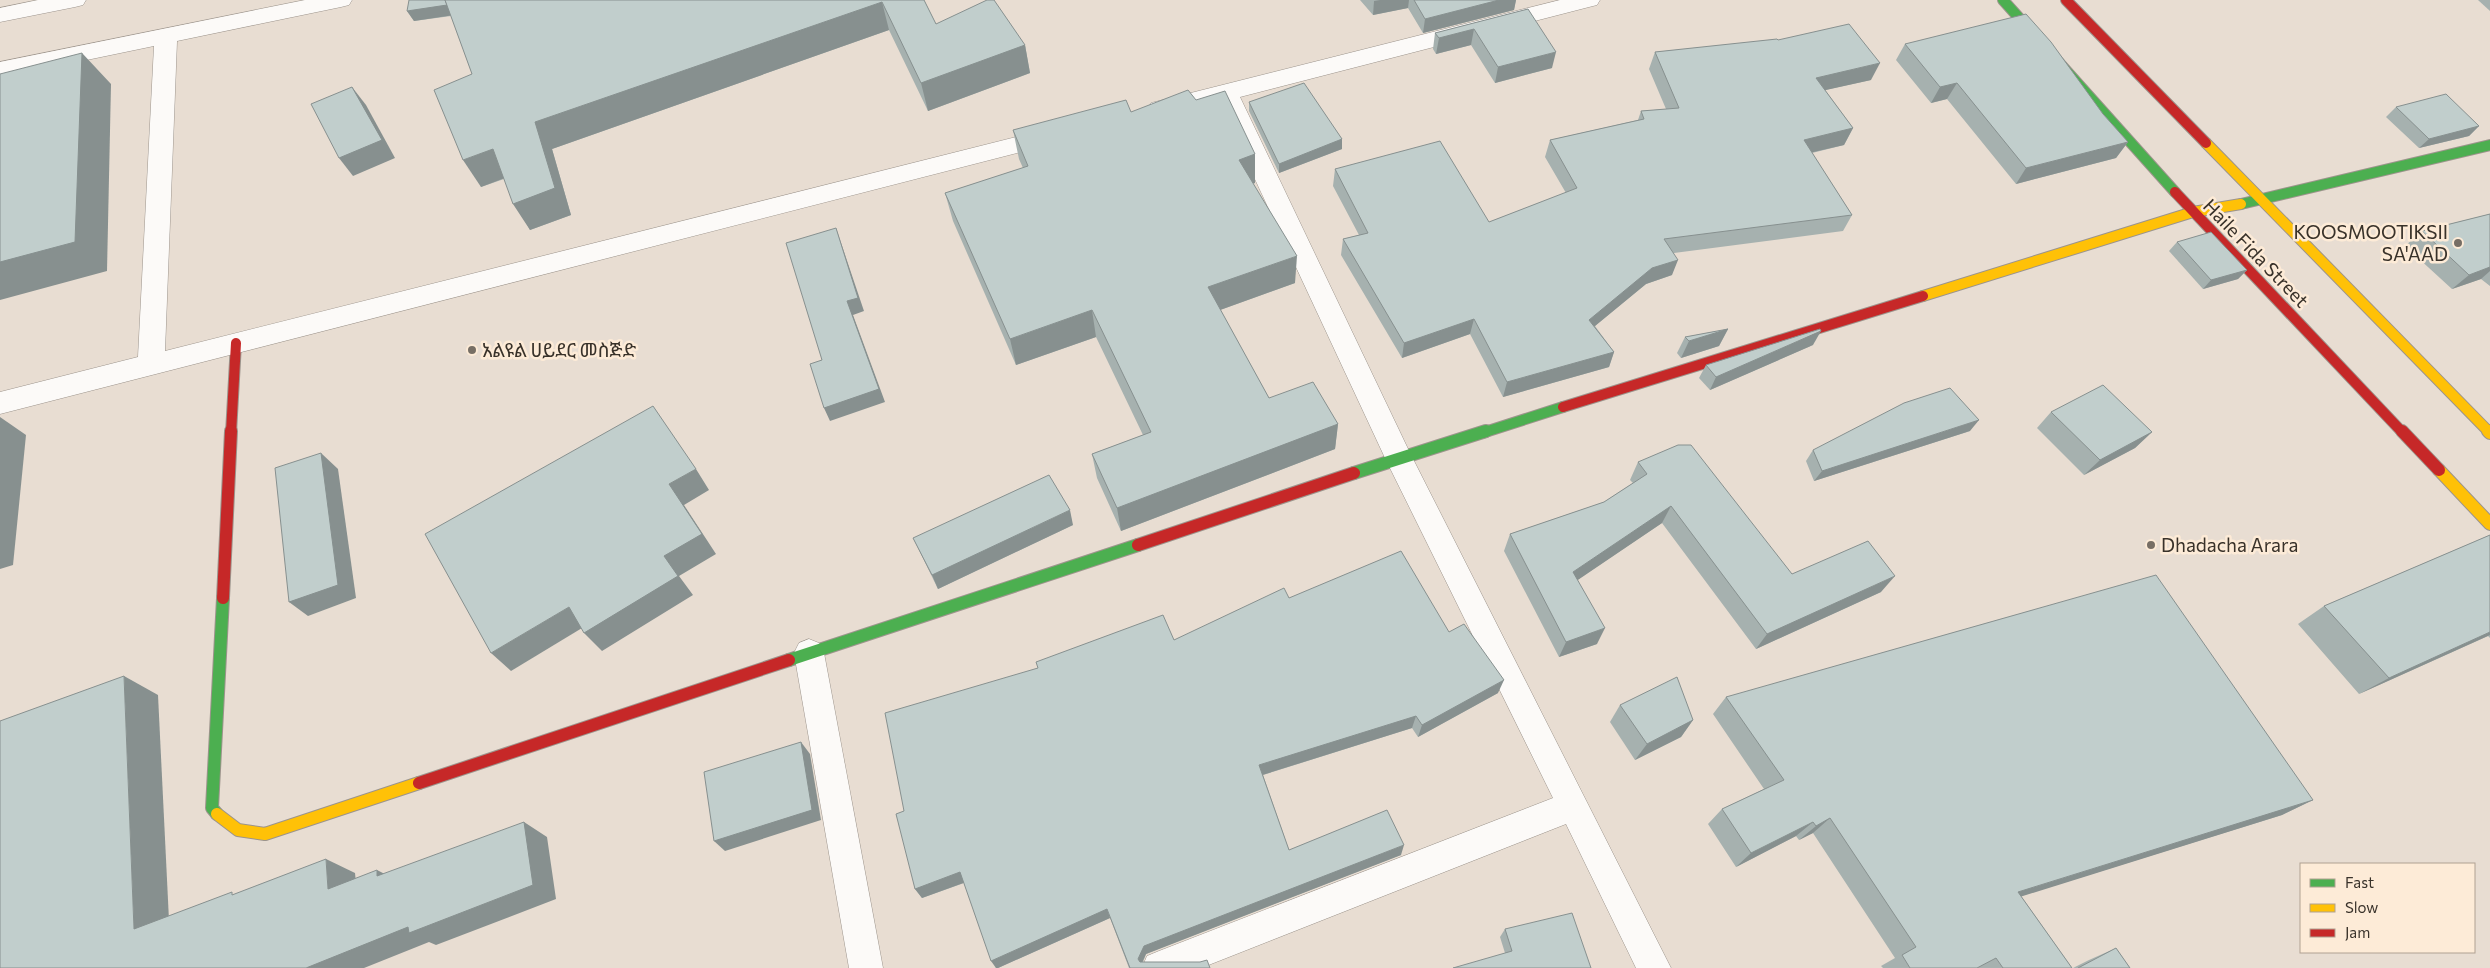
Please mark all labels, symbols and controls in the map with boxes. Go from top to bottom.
street label: Haile Fida Street [2199,194,2314,312]
place label: KOOSMOOTIKSII SA'AAD [2293,220,2448,265]
marker: KOOSMOOTIKSII SA'AAD [2452,237,2464,249]
place label: አልዩል ሀይደር መስጅድ [482,338,637,361]
marker: አልዩል ሀይደር መስጅድ [466,344,478,356]
place label: Dhadacha Arara [2161,533,2298,556]
marker: Dhadacha Arara [2145,539,2157,551]
legend [2300,863,2475,953]
text: Fast [2345,873,2374,891]
text: Slow [2345,898,2378,916]
text: Jam [2345,923,2370,941]

